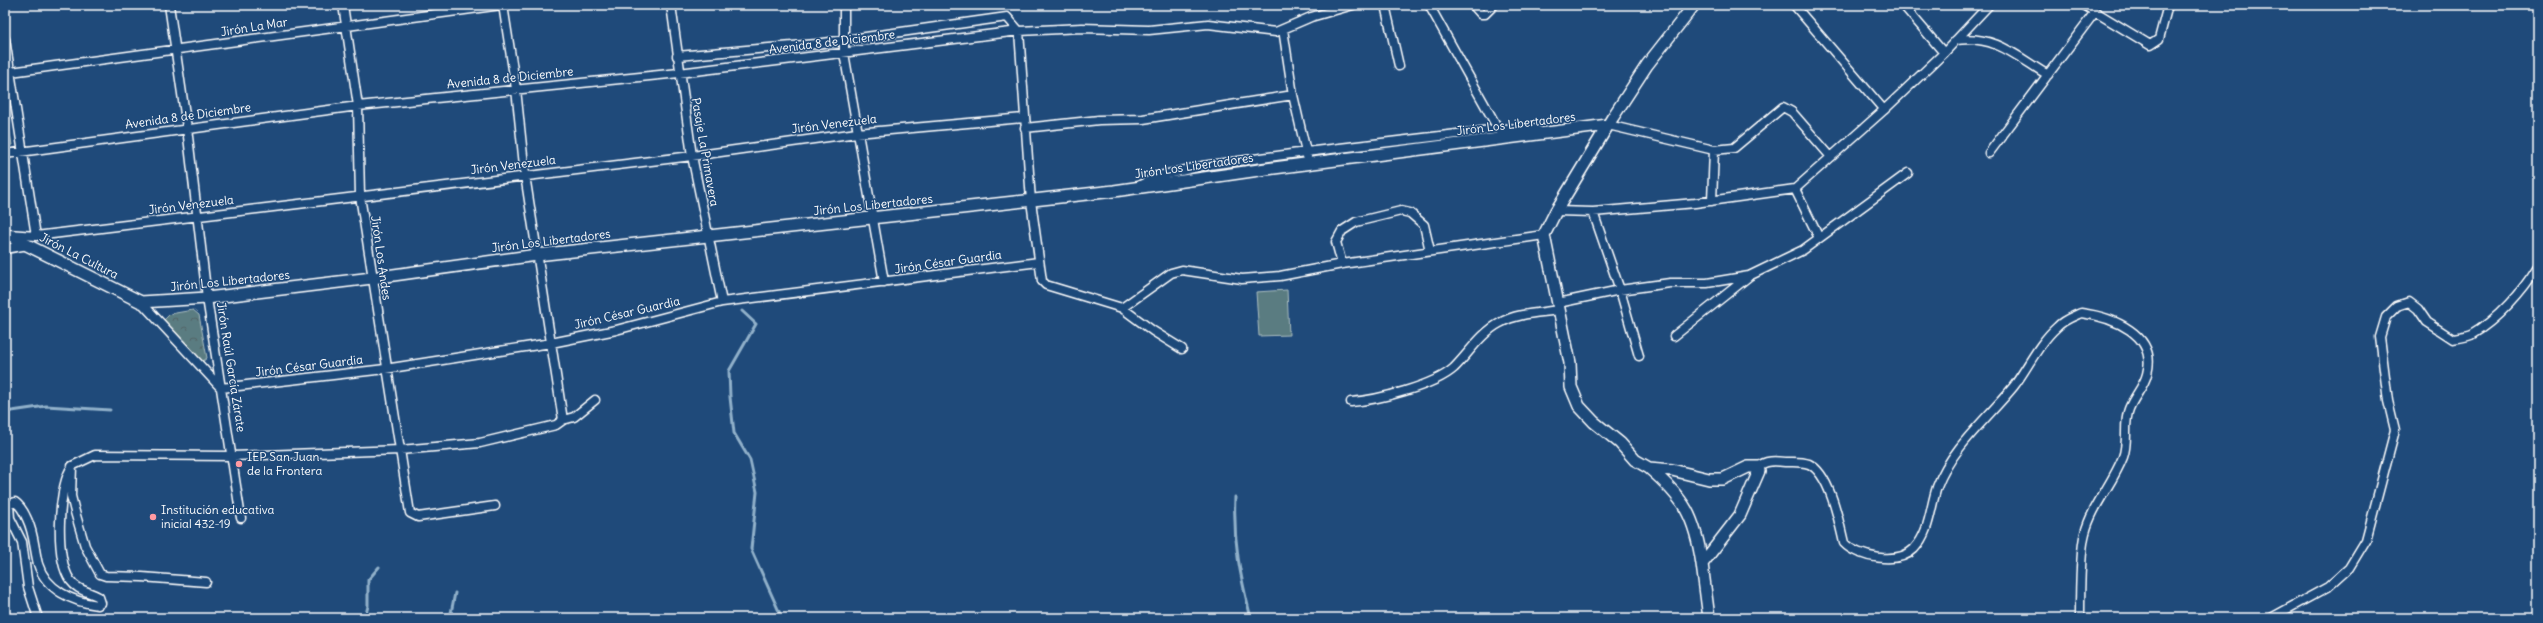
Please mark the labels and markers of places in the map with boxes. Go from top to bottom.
place label: IEP San Juan de la Frontera [247,449,323,478]
marker: IEP San Juan de la Frontera [234,459,244,469]
place label: Institución educativa inicial 432-19 [161,502,274,531]
marker: Institución educativa inicial 432-19 [148,512,158,522]

